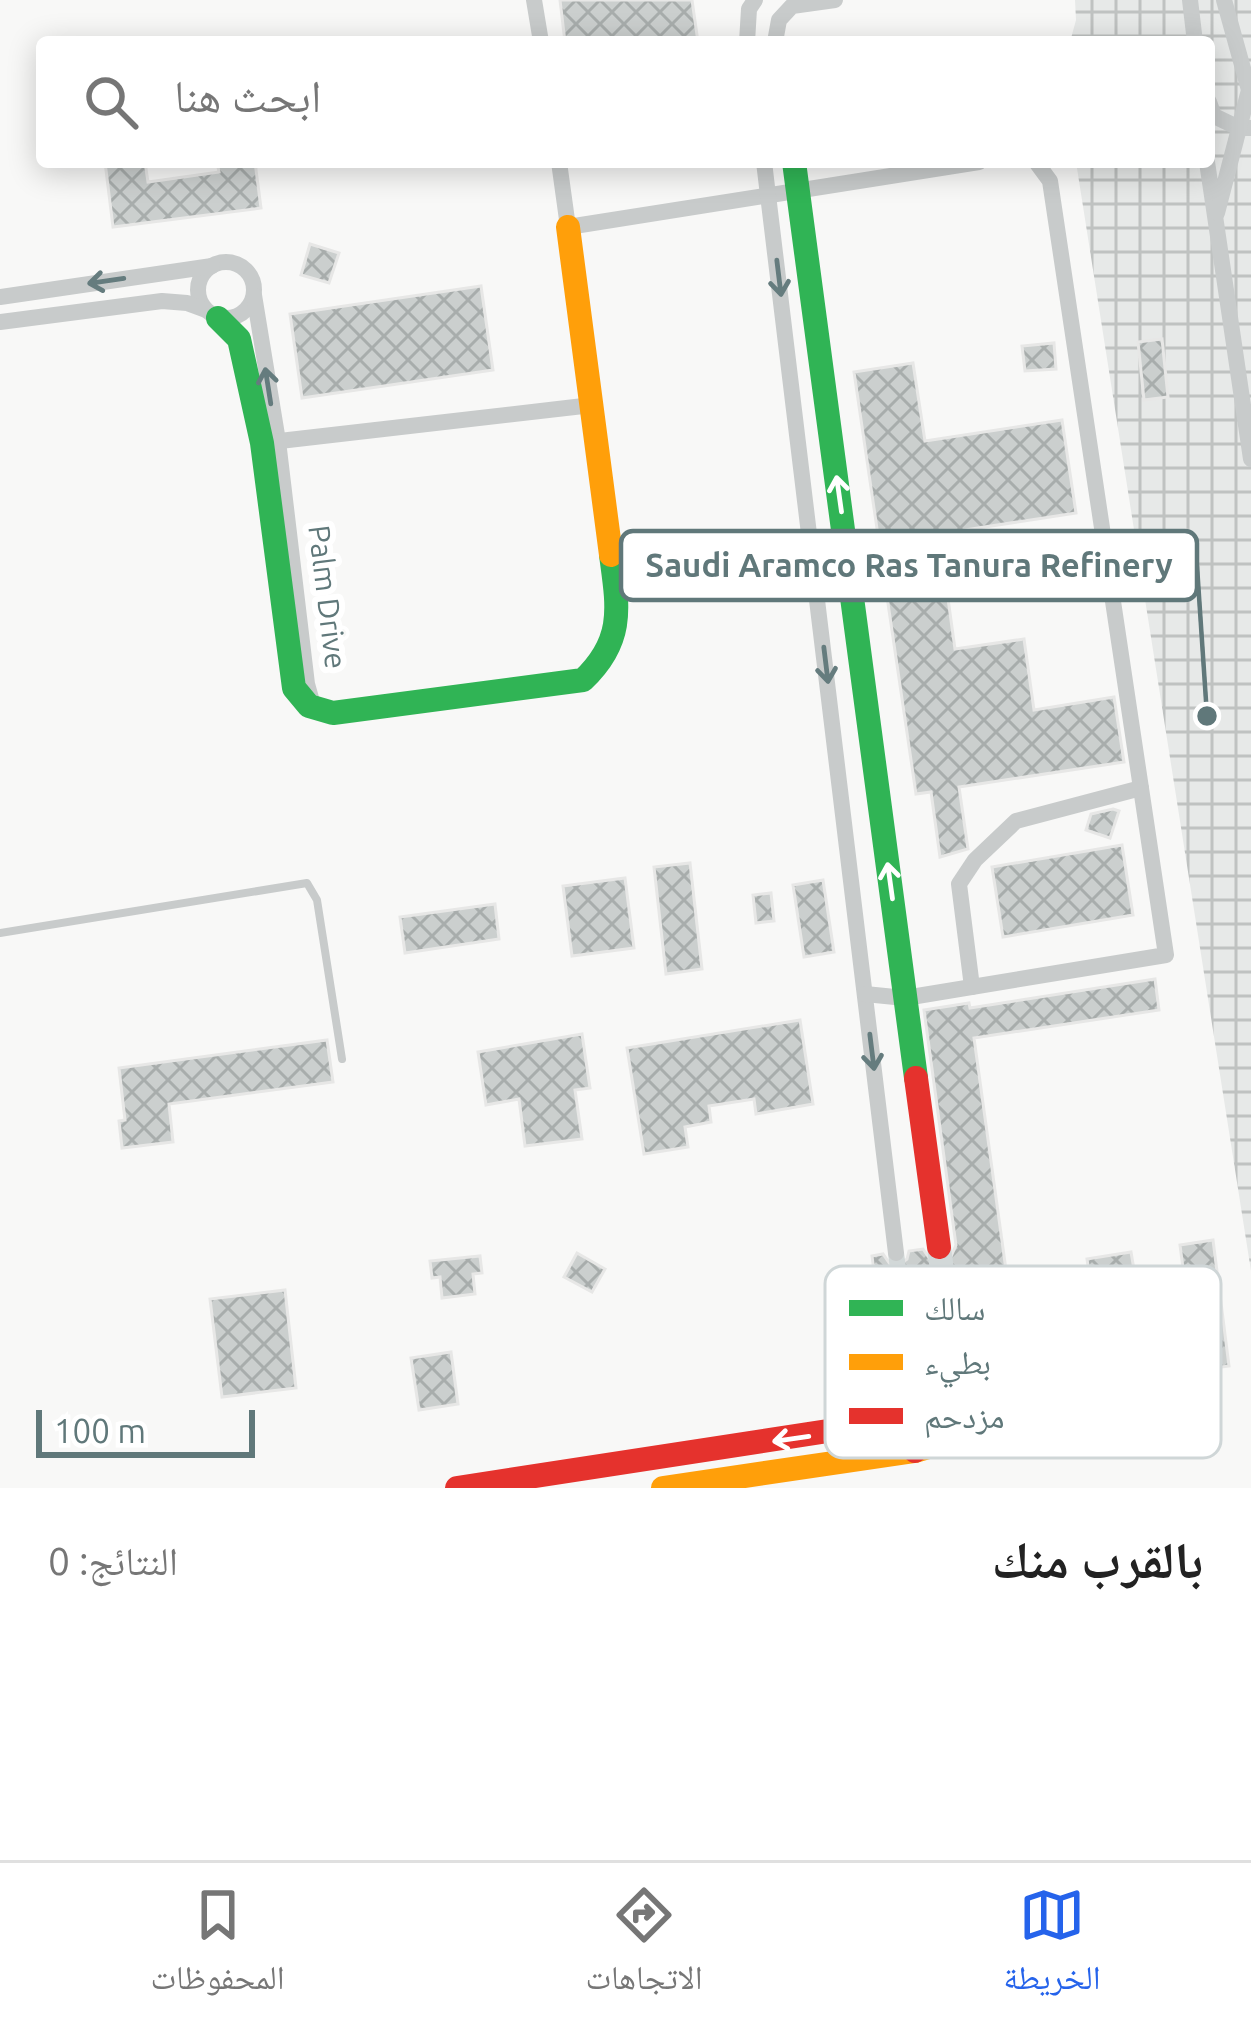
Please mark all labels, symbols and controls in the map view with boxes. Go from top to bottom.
search box [36,36,1215,168]
icon: search [78,69,144,135]
text: ابحث هنا [174,70,322,121]
one-way arrow [769,258,791,297]
one-way arrow [87,270,126,293]
one-way arrow [256,367,279,406]
one-way arrow [827,476,849,515]
street label: Palm Drive [302,523,354,671]
callout: Saudi Aramco Ras Tanura Refinery [621,531,1197,600]
text: Saudi Aramco Ras Tanura Refinery [645,546,1173,583]
one-way arrow [815,645,837,684]
one-way arrow [878,862,901,901]
one-way arrow [862,1032,884,1071]
legend [825,1266,1221,1458]
text: سالك [924,1289,985,1326]
text: بطيء [924,1343,991,1388]
text: مزدحم [924,1397,1004,1439]
scale bar [36,1404,255,1457]
text: 100 m [54,1412,146,1449]
one-way arrow [773,1428,812,1451]
text: بالقرب منك [992,1530,1203,1588]
text: النتائج: 0 [48,1539,178,1582]
tab: المحفوظات [150,1882,285,2010]
tab: الاتجاهات [585,1882,703,2010]
tab: الخريطة [1003,1882,1101,2010]

